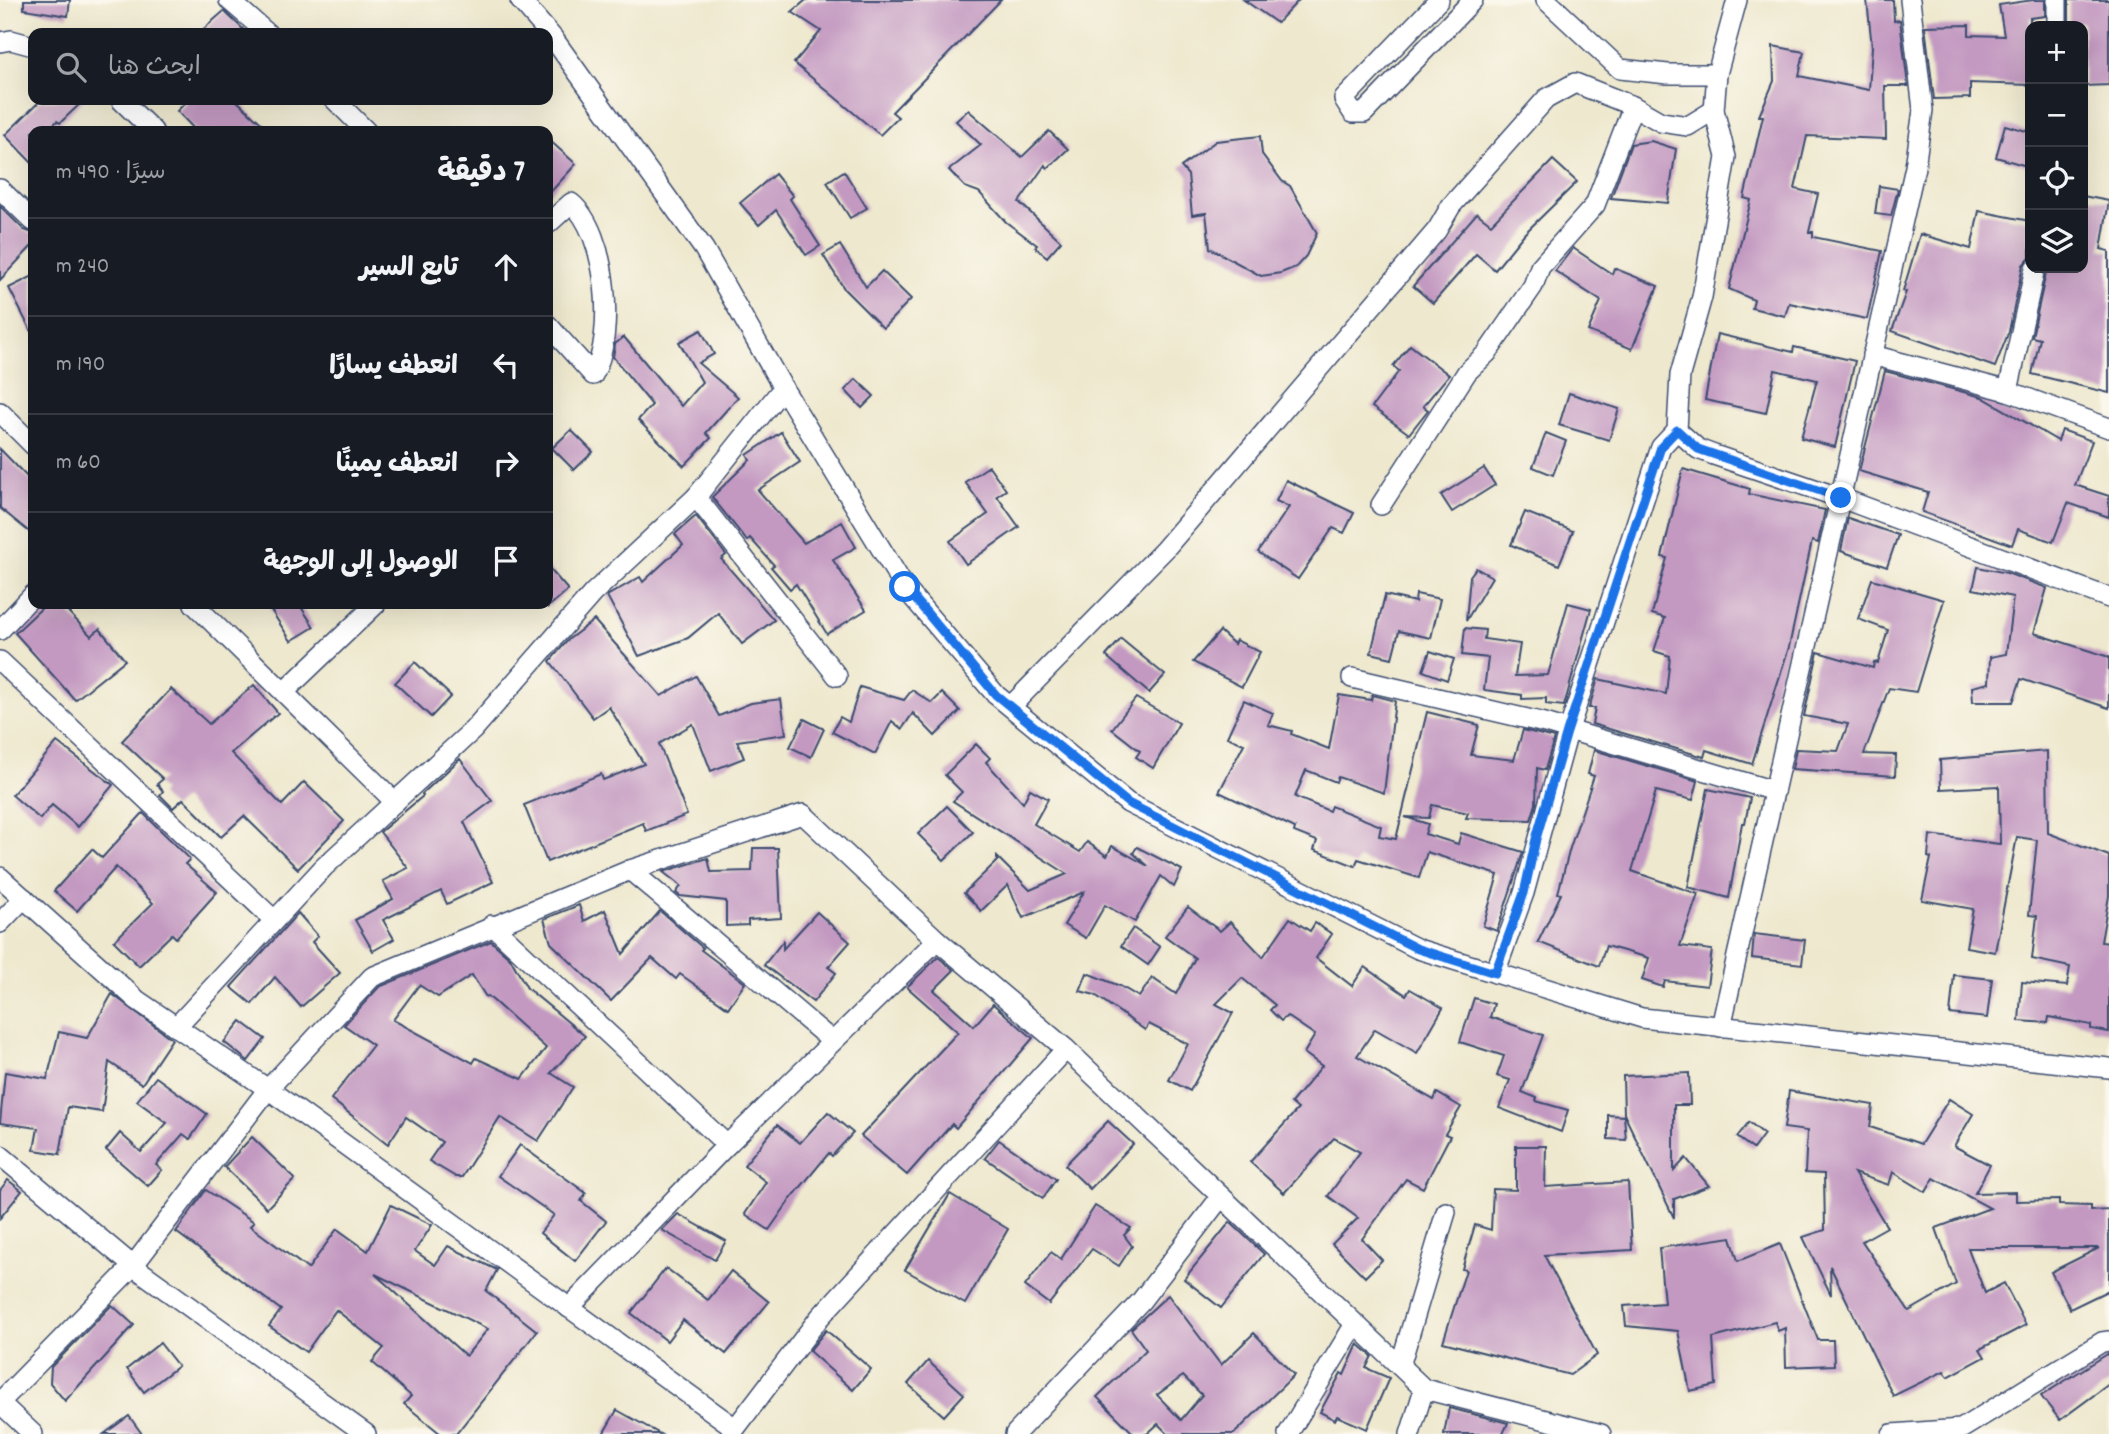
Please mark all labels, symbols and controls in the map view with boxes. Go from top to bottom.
map controls [2025,21,2088,273]
button: + [2025,21,2088,84]
search box [28,28,553,105]
icon: search [52,48,90,86]
text: ابحث هنا [108,50,201,87]
button: − [2025,84,2088,147]
button: locate [2025,147,2088,210]
text: 7 دقيقة [437,153,525,196]
text: سيرًا · 490 m [56,157,166,190]
button: layers [2025,210,2088,273]
icon: ahead [487,248,525,286]
text: 240 m [56,251,109,284]
text: تابع السير [359,251,458,288]
icon: left [487,346,525,384]
text: 190 m [56,349,105,382]
text: انعطف يسارًا [329,349,458,386]
icon: right [487,444,525,482]
text: 60 m [56,447,101,480]
text: انعطف يمينًا [336,447,458,484]
route end [1825,482,1856,513]
icon: arrive [487,542,525,580]
text: الوصول إلى الوجهة [263,545,458,582]
route start [889,571,920,602]

